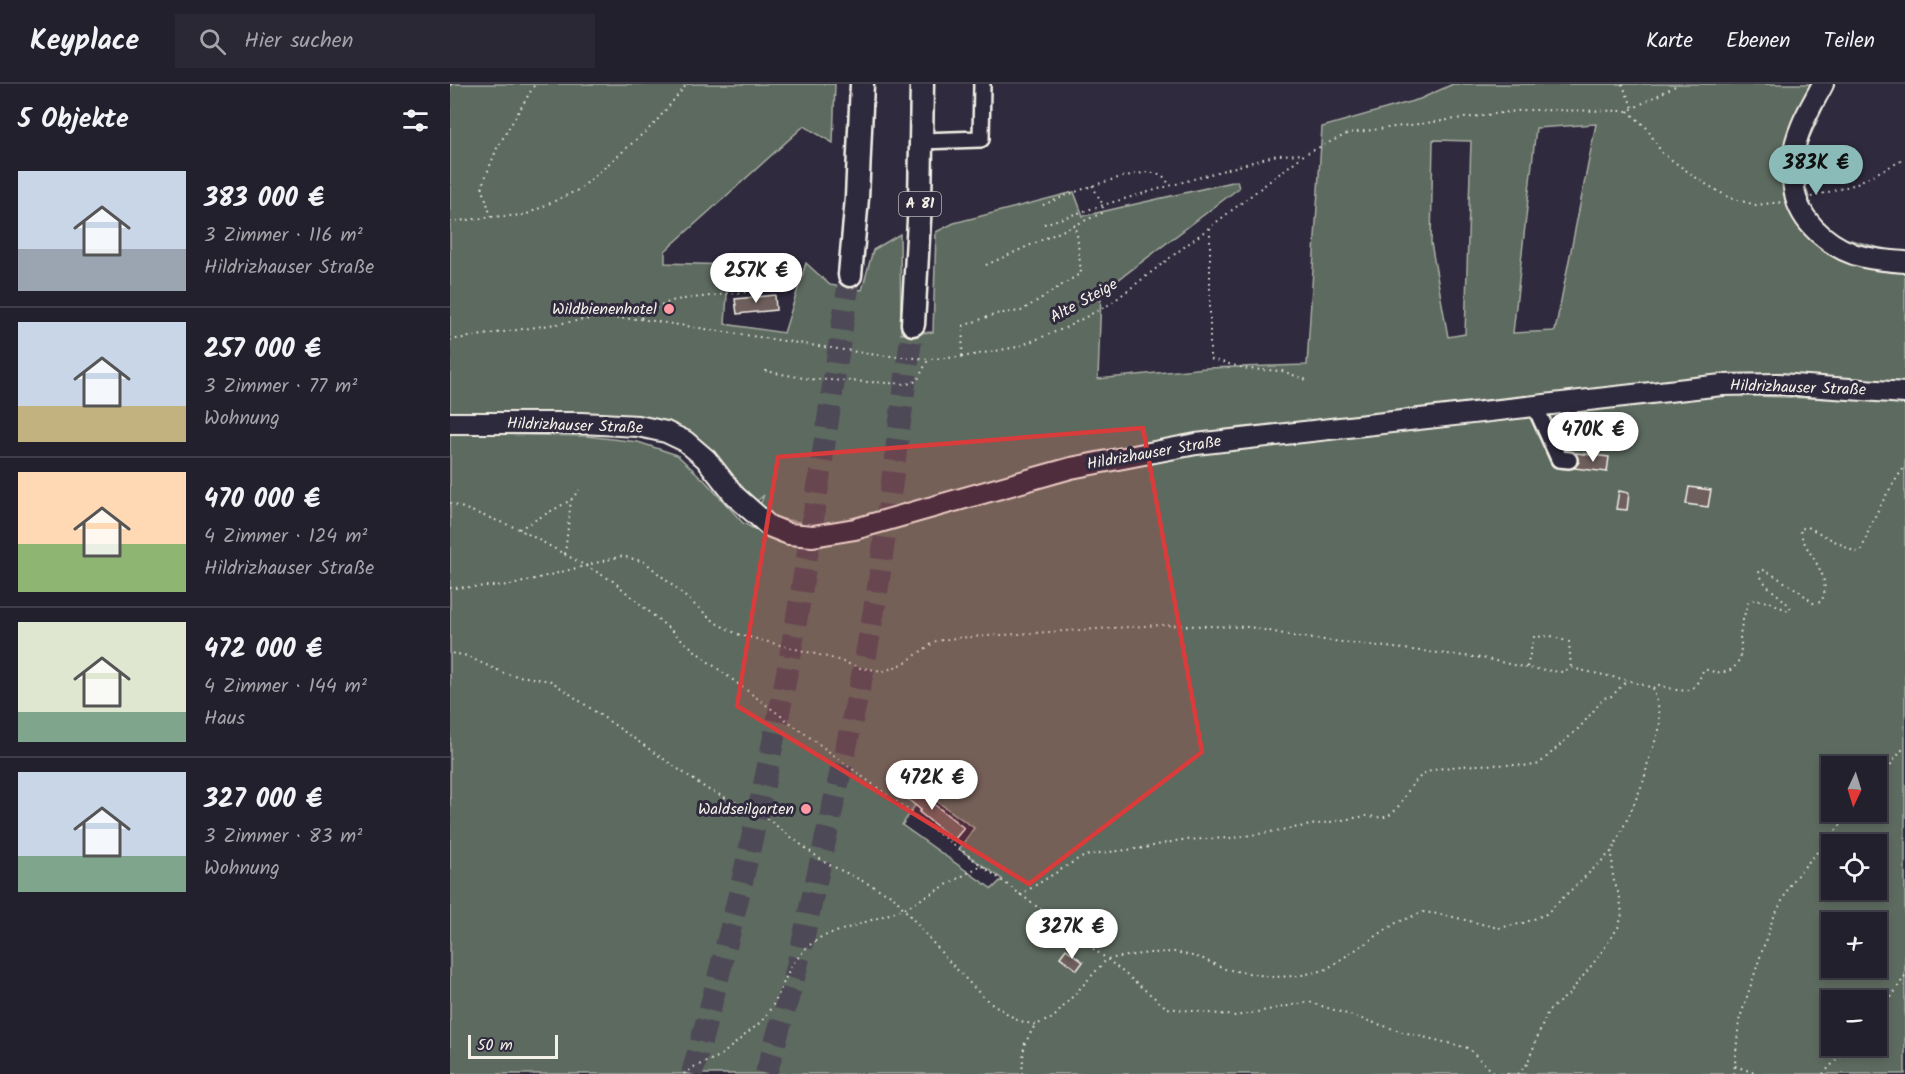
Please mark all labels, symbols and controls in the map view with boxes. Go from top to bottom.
search box [175,14,595,68]
text: Keyplace [30,19,139,64]
text: Hier suchen [244,24,353,59]
icon: search [196,25,229,58]
text: Karte [1646,25,1693,58]
text: Ebenen [1726,25,1791,58]
text: Teilen [1824,25,1875,58]
text: 5 Objekte [18,99,129,141]
icon: filters [399,104,432,137]
pin: 383K € [1767,145,1865,196]
text: 383K € [1783,148,1849,180]
text: 383 000 € [204,178,324,220]
road number: A 81 [899,192,941,216]
icon: home [66,195,138,267]
text: 3 Zimmer · 116 m² [204,220,363,252]
text: Hildrizhauser Straße [204,252,374,284]
pin: 257K € [707,253,805,304]
text: 257K € [724,256,788,288]
street label: Alte Steige [1046,272,1122,330]
place label: Wildbienenhotel [552,297,657,322]
marker: Wildbienenhotel [662,302,676,316]
text: 257 000 € [204,329,321,371]
icon: home [66,346,138,418]
text: 3 Zimmer · 77 m² [204,371,357,403]
street label: Hildrizhauser Straße [1730,373,1866,403]
text: Wohnung [204,403,280,435]
street label: Hildrizhauser Straße [507,411,643,441]
pin: 470K € [1544,412,1642,463]
text: 470K € [1561,415,1625,447]
street label: Hildrizhauser Straße [1085,429,1223,477]
text: 470 000 € [204,479,320,521]
icon: home [66,496,138,568]
text: 4 Zimmer · 124 m² [204,521,367,553]
text: Hildrizhauser Straße [204,553,374,585]
text: 472 000 € [204,629,322,671]
icon: home [66,646,138,718]
text: 4 Zimmer · 144 m² [204,671,367,703]
text: Haus [204,703,245,735]
north arrow [1821,756,1887,822]
map controls [1821,756,1887,1056]
pin: 472K € [883,760,981,811]
text: 472K € [900,763,964,795]
text: 327 000 € [204,779,322,821]
icon: home [66,796,138,868]
place label: Waldseilgarten [698,797,794,822]
marker: Waldseilgarten [799,802,813,816]
text: 3 Zimmer · 83 m² [204,821,362,853]
button: locate [1821,834,1887,900]
text: Wohnung [204,853,280,885]
pin: 327K € [1023,909,1121,960]
text: 327K € [1040,912,1104,944]
button: + [1821,912,1887,978]
button: − [1821,990,1887,1056]
scale bar [468,1032,558,1060]
text: 50 m [477,1033,513,1058]

